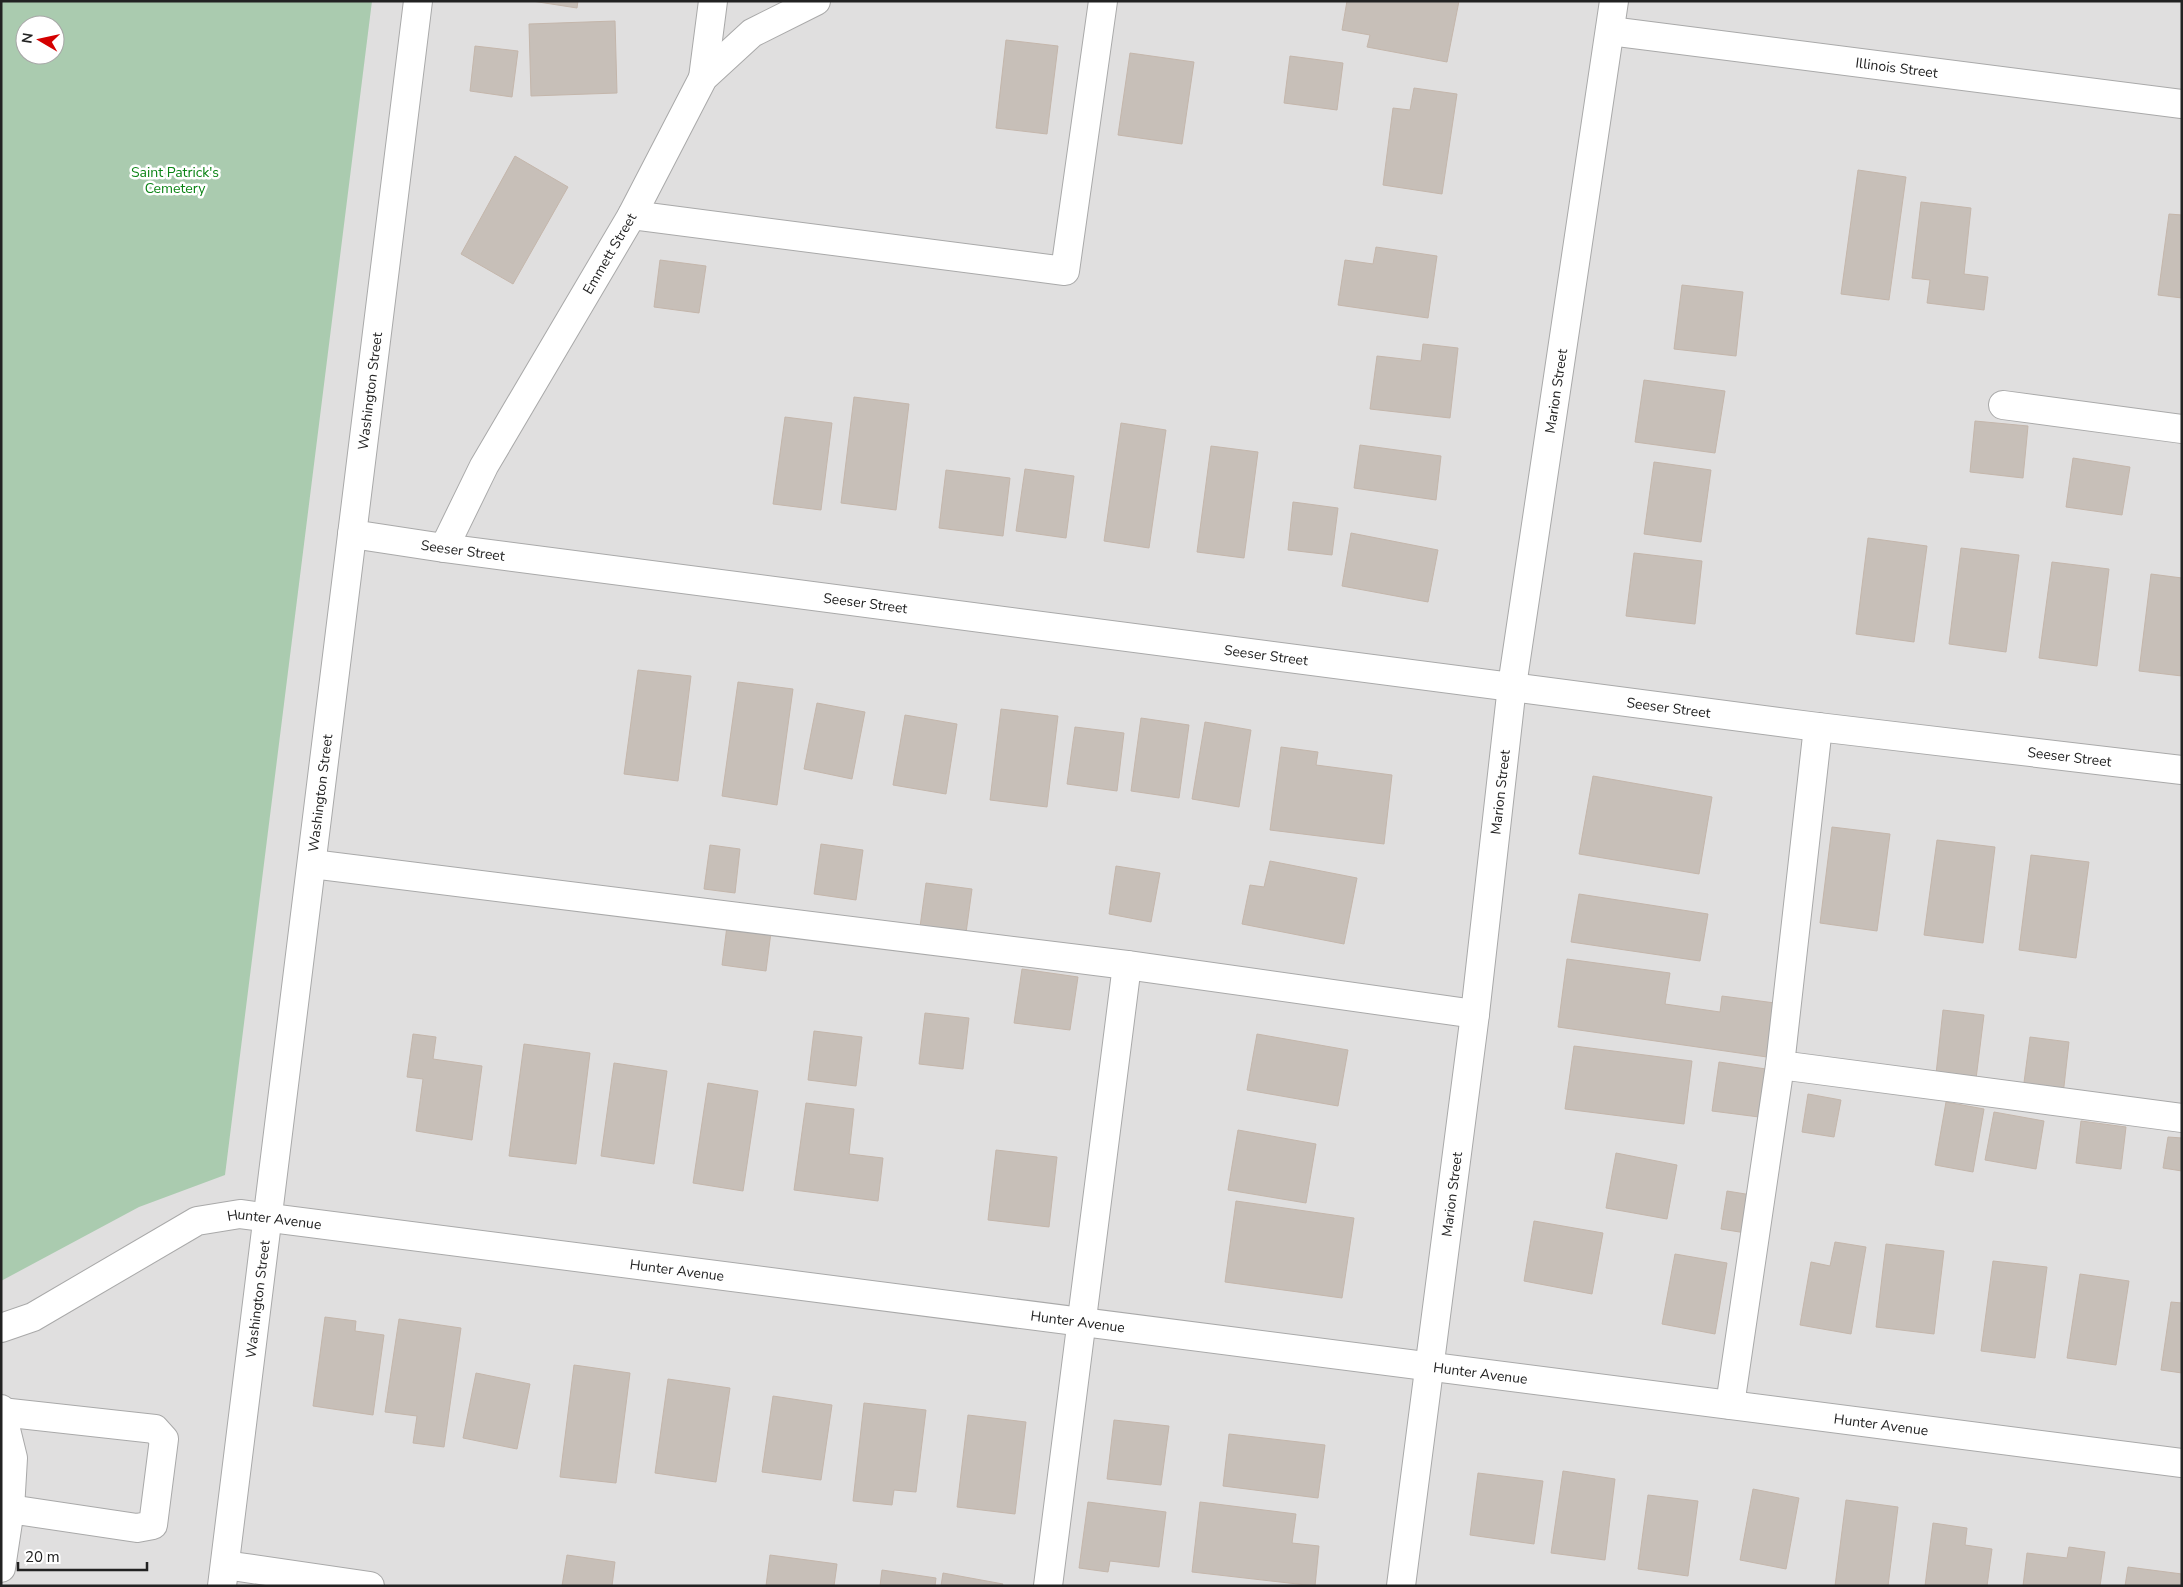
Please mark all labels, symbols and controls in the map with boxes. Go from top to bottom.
north arrow [15,15,65,65]
text: N [17,31,38,45]
street label: Illinois Street [1854,53,1939,83]
park label: Saint Patrick's Cemetery [131,163,219,198]
street label: Emmett Street [578,210,641,298]
street label: Washington Street [354,331,387,451]
street label: Marion Street [1541,348,1572,435]
street label: Seeser Street [419,536,506,566]
street label: Seeser Street [822,589,909,618]
street label: Seeser Street [1223,641,1309,670]
street label: Seeser Street [1625,693,1712,723]
street label: Washington Street [304,733,337,853]
street label: Seeser Street [2026,743,2113,772]
street label: Marion Street [1486,749,1515,836]
street label: Marion Street [1437,1151,1467,1238]
street label: Hunter Avenue [226,1205,323,1234]
street label: Washington Street [241,1239,275,1359]
street label: Hunter Avenue [629,1255,725,1286]
street label: Hunter Avenue [1029,1306,1126,1337]
street label: Hunter Avenue [1432,1358,1529,1389]
street label: Hunter Avenue [1833,1409,1929,1440]
scale bar [18,1540,146,1572]
text: 20 m [25,1547,60,1567]

